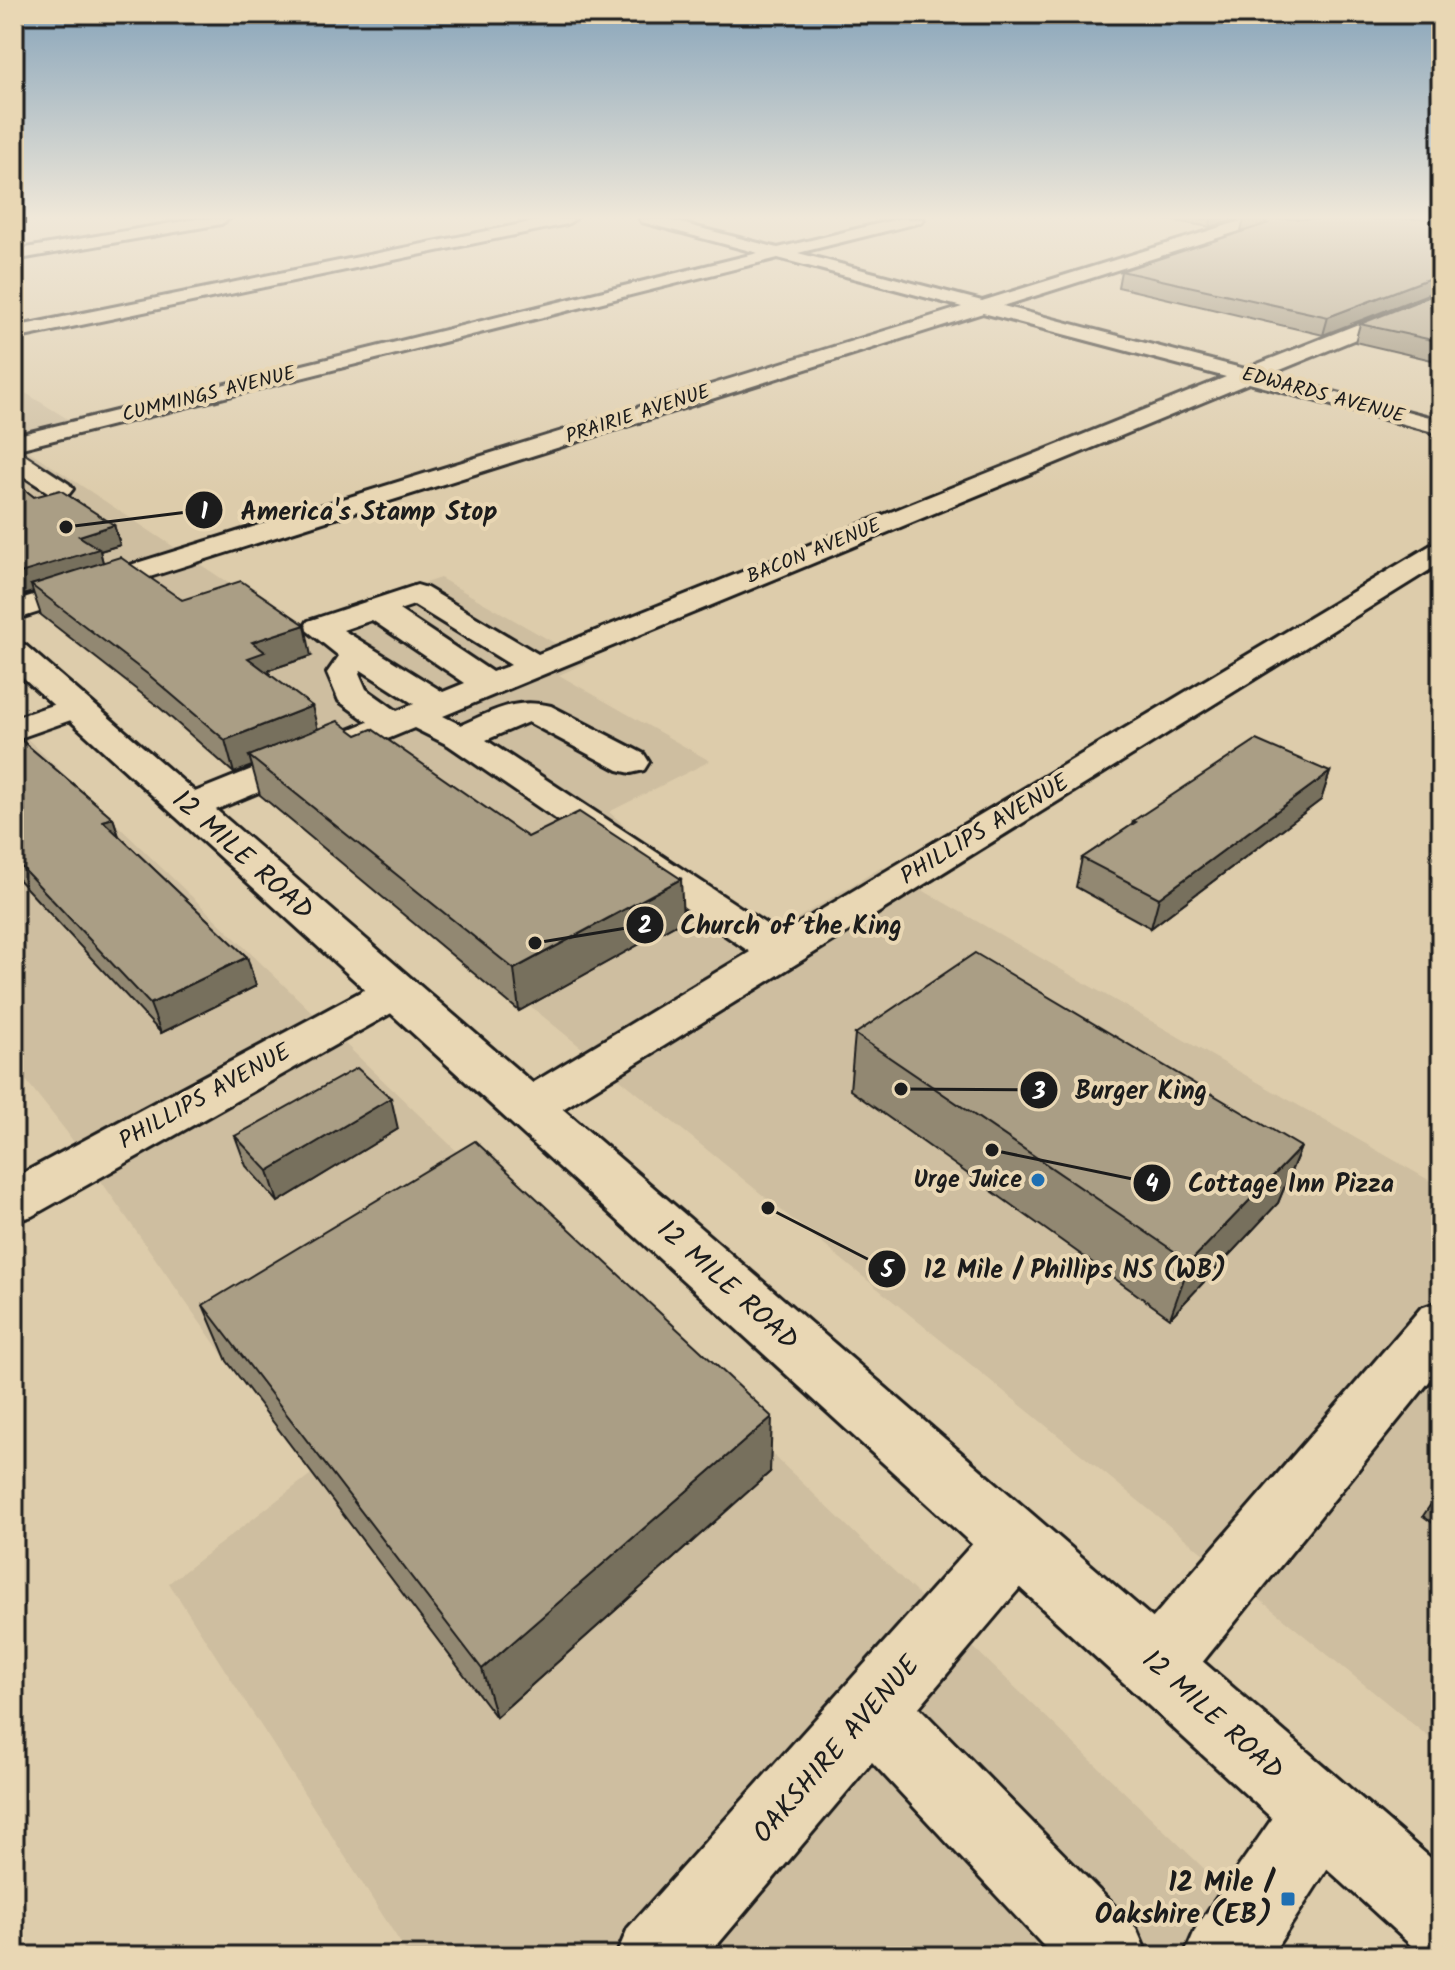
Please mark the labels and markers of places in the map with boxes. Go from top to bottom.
callout: America's Stamp Stop [184,485,513,535]
callout: Church of the King [625,900,918,950]
callout: Burger King [1019,1065,1223,1115]
callout: Cottage Inn Pizza [1132,1158,1410,1208]
place label: Urge Juice [914,1161,1022,1200]
marker: Urge Juice [1029,1171,1047,1189]
callout: 12 Mile / Phillips NS (WB) [867,1244,1242,1294]
place label: 12 Mile / Oakshire (EB) [1095,1861,1276,1938]
marker: 12 Mile / Oakshire (EB) [1279,1890,1297,1908]

